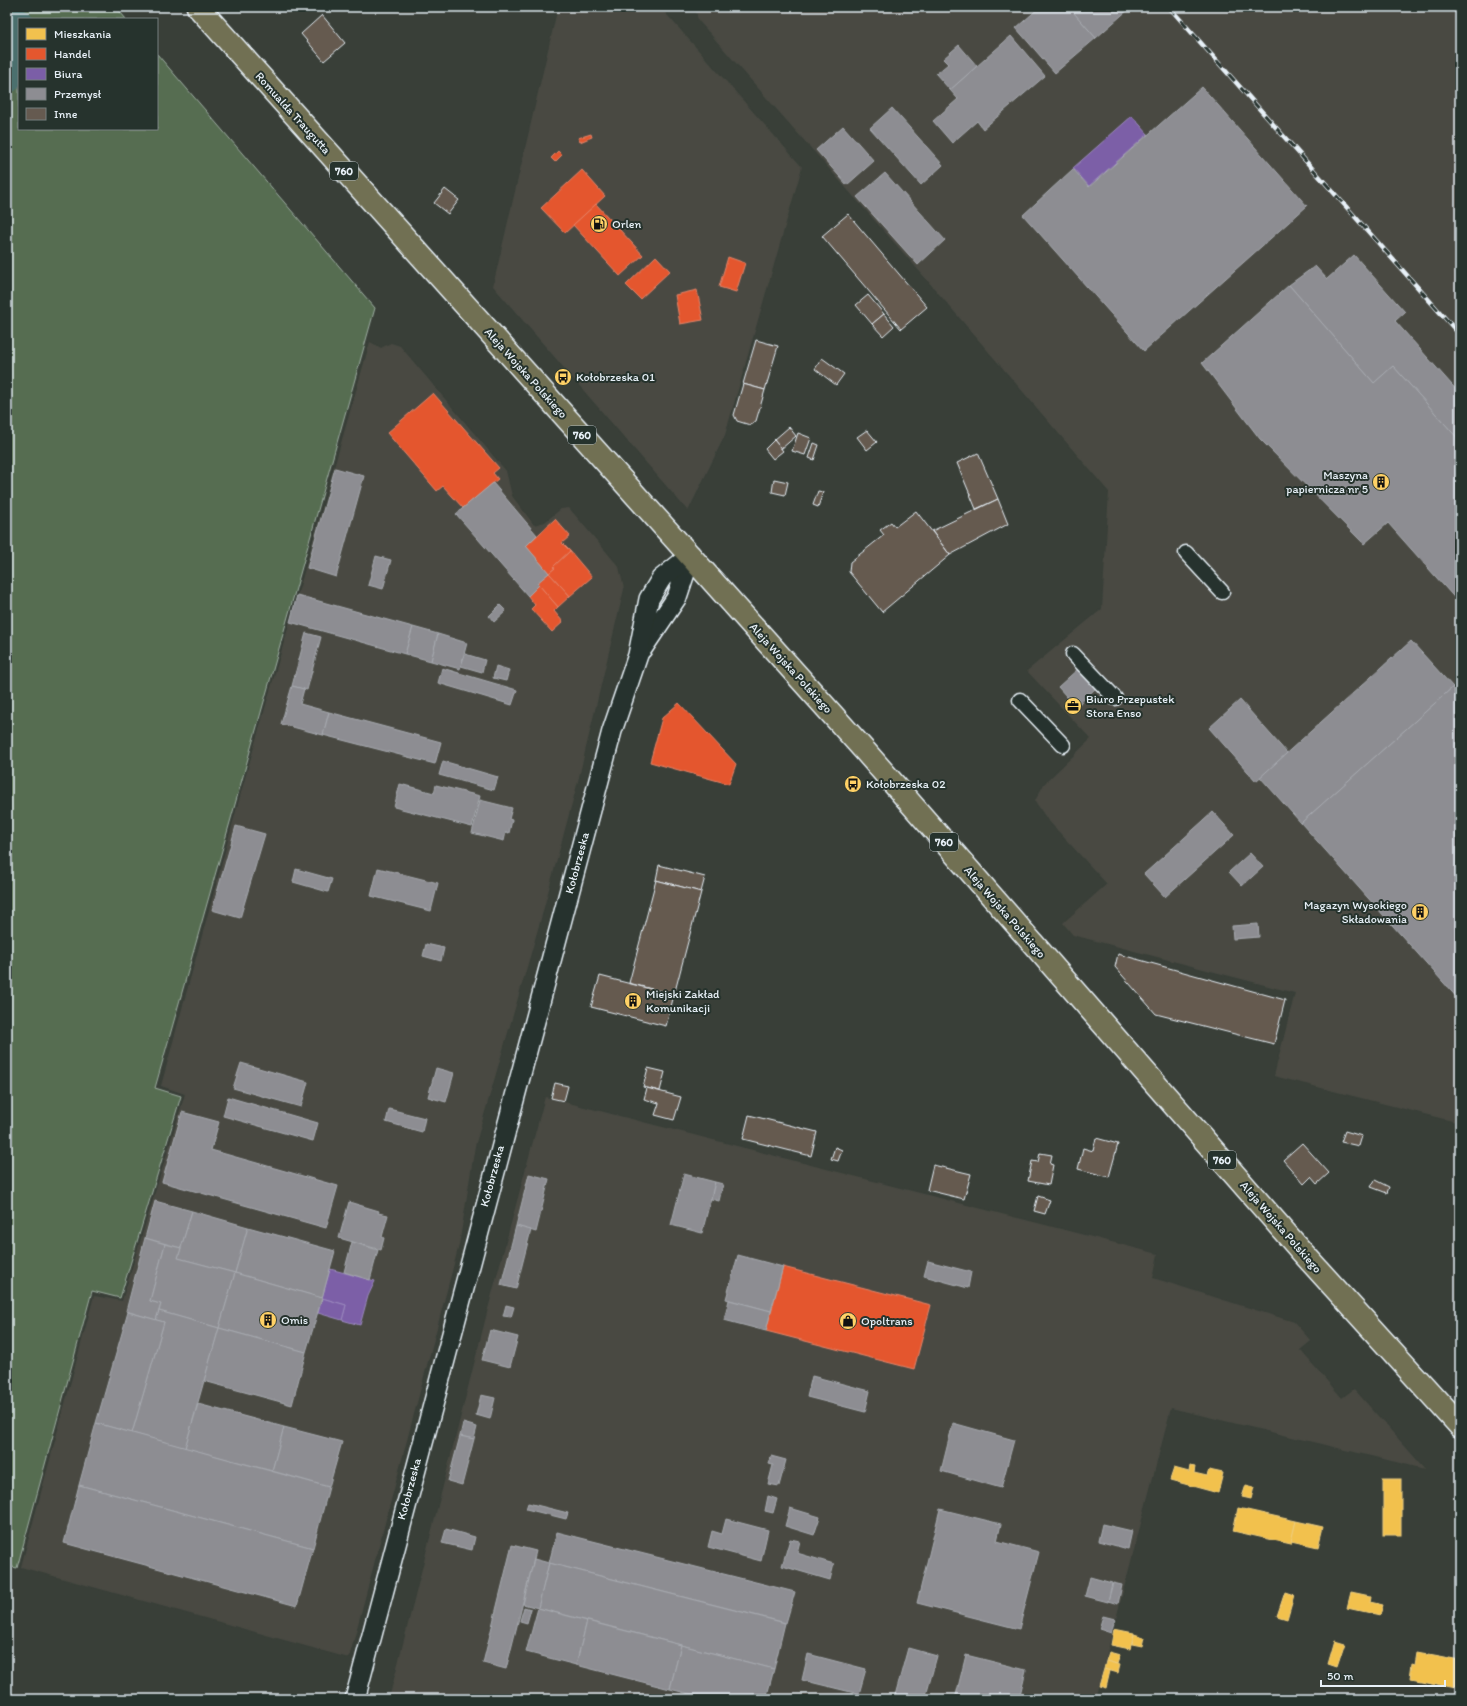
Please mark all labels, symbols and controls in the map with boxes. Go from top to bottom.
legend [18,18,158,130]
text: Mieszkania [54,27,111,41]
text: Handel [54,47,91,61]
text: Biura [54,67,83,81]
street label: Romualda Traugutta [253,69,334,157]
text: Przemysł [54,87,102,101]
text: Inne [54,107,78,121]
road number: 760 [330,162,358,180]
fuel station icon: Orlen [589,214,609,234]
place label: Orlen [612,217,642,231]
street label: Aleja Wojska Polskiego [482,325,570,421]
bus stop icon: Kołobrzeska 01 [553,367,573,387]
place label: Kołobrzeska 01 [576,370,655,384]
road number: 760 [568,426,596,444]
place label: Maszyna papiernicza nr 5 [1286,468,1368,496]
building icon: Maszyna papiernicza nr 5 [1371,472,1391,492]
street label: Aleja Wojska Polskiego [747,620,835,716]
place label: Biuro Przepustek Stora Enso [1086,692,1175,720]
office icon: Biuro Przepustek Stora Enso [1063,696,1083,716]
bus stop icon: Kołobrzeska 02 [843,774,863,794]
place label: Kołobrzeska 02 [866,777,946,791]
street label: Kołobrzeska [562,830,592,895]
road number: 760 [930,833,958,851]
street label: Aleja Wojska Polskiego [961,863,1049,961]
place label: Magazyn Wysokiego Składowania [1304,898,1407,926]
building icon: Magazyn Wysokiego Składowania [1410,902,1430,922]
place label: Miejski Zakład Komunikacji [646,987,720,1015]
building icon: Miejski Zakład Komunikacji [623,991,643,1011]
street label: Kołobrzeska [477,1143,507,1208]
road number: 760 [1208,1151,1236,1169]
street label: Aleja Wojska Polskiego [1237,1178,1325,1276]
building icon: Omis [258,1310,278,1330]
shop icon: Opoltrans [838,1311,858,1331]
place label: Omis [281,1313,308,1327]
place label: Opoltrans [861,1314,913,1328]
street label: Kołobrzeska [394,1456,424,1521]
scale bar [1321,1662,1445,1688]
text: 50 m [1327,1669,1353,1683]

